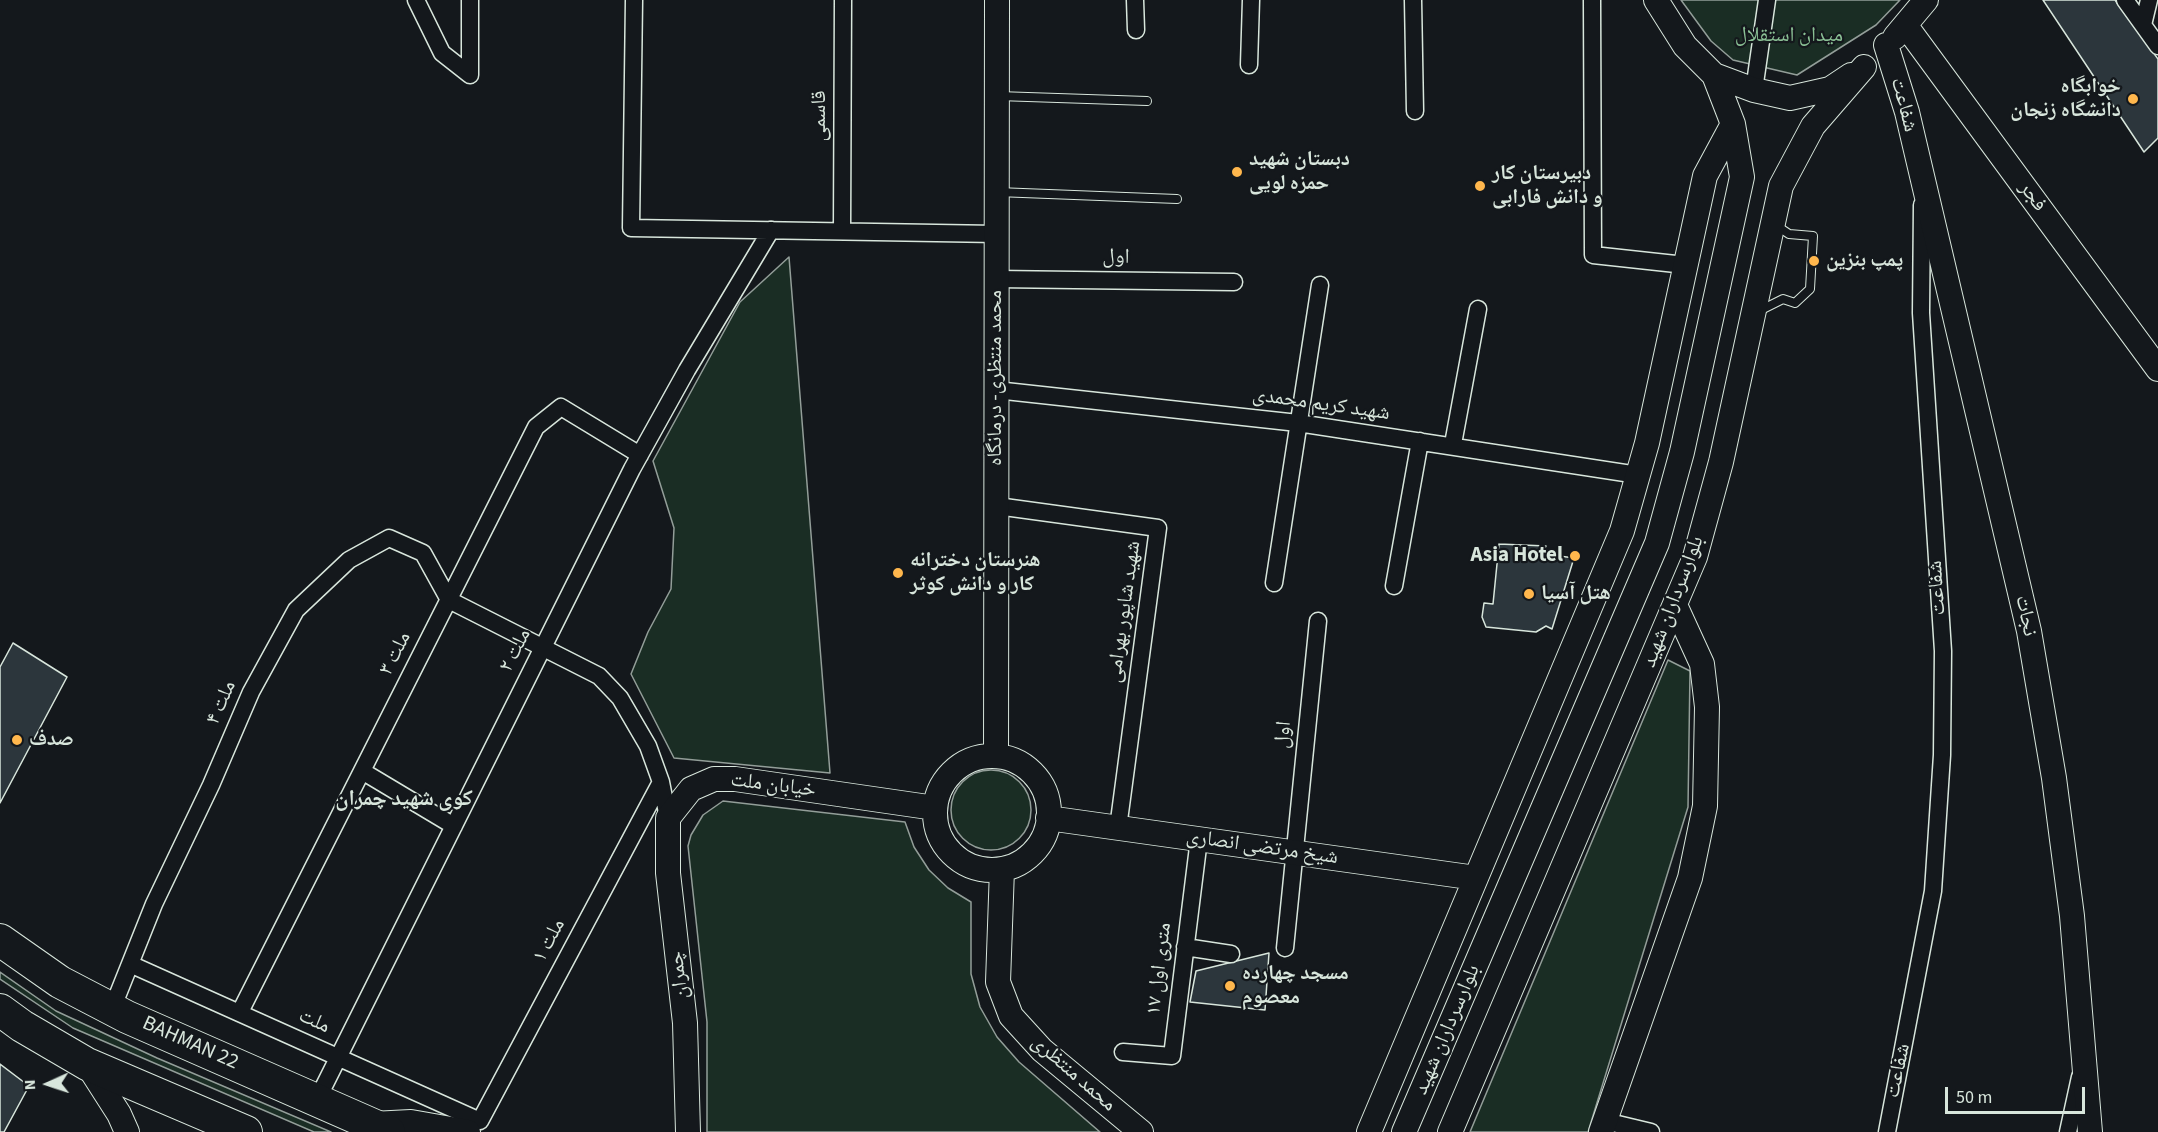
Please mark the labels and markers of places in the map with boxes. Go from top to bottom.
place label: خوابگاه دانشگاه زنجان [2010,74,2121,124]
marker: خوابگاه دانشگاه زنجان [2126,92,2140,106]
place label: دبستان شهید حمزه لویی [1249,147,1350,197]
place label: دبیرستان کار و دانش فارابی [1492,161,1603,211]
marker: دبستان شهید حمزه لویی [1230,165,1244,179]
marker: دبیرستان کار و دانش فارابی [1473,179,1487,193]
place label: پمپ بنزین [1826,248,1903,274]
marker: پمپ بنزین [1807,254,1821,268]
place label: Asia Hotel [1471,543,1563,569]
place label: هنرستان دخترانه کار و دانش کوثر [910,548,1041,598]
marker: Asia Hotel [1568,549,1582,563]
marker: هنرستان دخترانه کار و دانش کوثر [891,566,905,580]
place label: هتل آسیا [1541,581,1611,607]
marker: هتل آسیا [1522,587,1536,601]
place label: صدف [29,727,74,753]
marker: صدف [10,733,24,747]
place label: مسجد چهارده معصوم [1242,961,1349,1011]
marker: مسجد چهارده معصوم [1223,979,1237,993]

